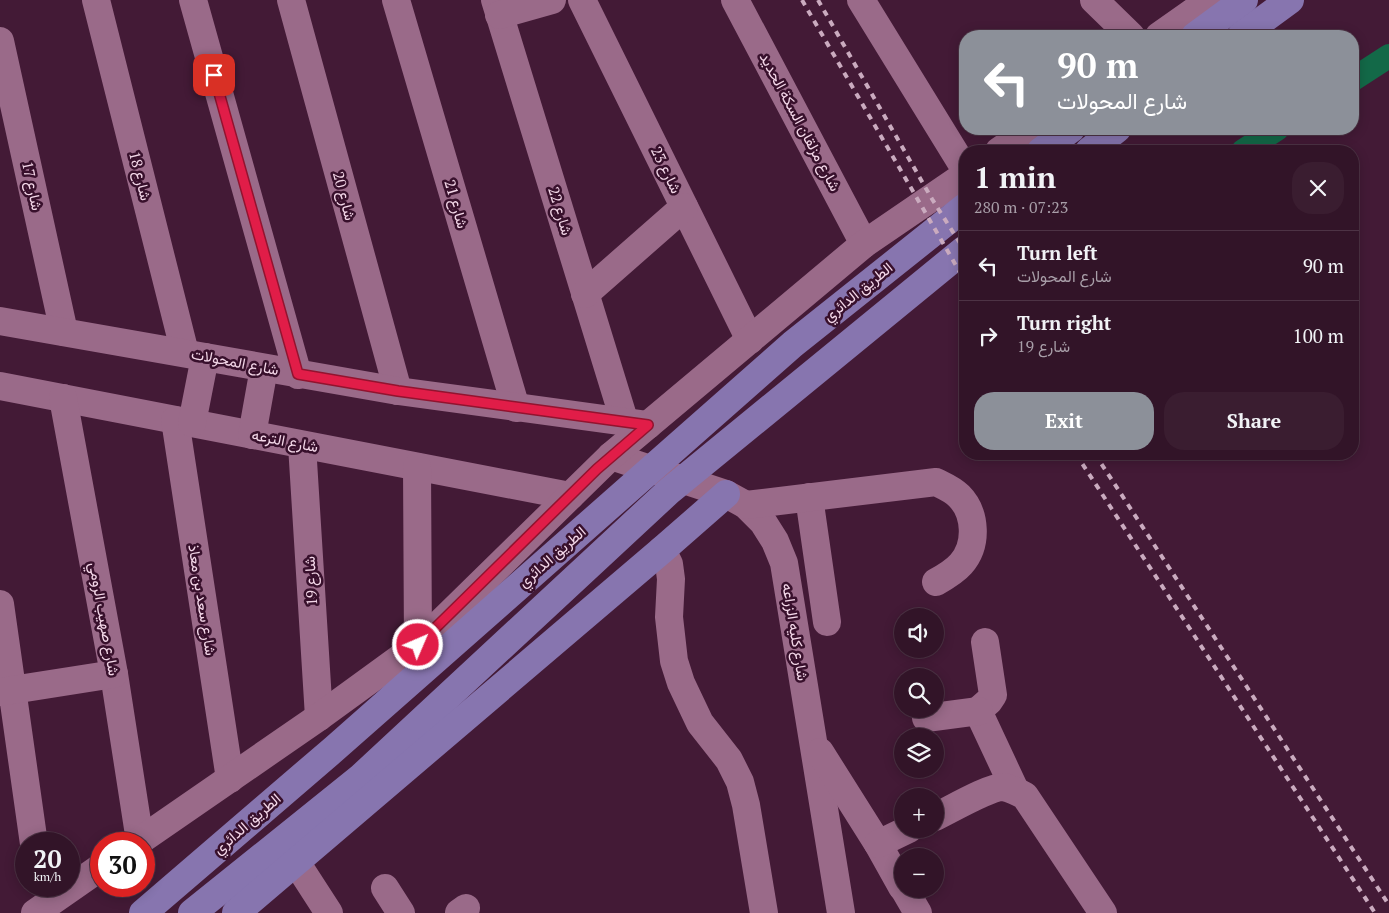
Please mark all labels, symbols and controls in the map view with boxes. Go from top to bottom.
text: 90 m [1057,42,1138,88]
street label: شارع مزلقان السكة الحديد [754,49,846,195]
icon: left [974,50,1039,115]
pin [193,54,235,96]
icon: arrive [200,61,228,89]
text: شارع المحولات [1057,86,1187,115]
street label: شارع 23 [645,143,687,197]
street label: شارع 18 [123,149,157,203]
text: 1 min [974,157,1056,197]
street label: شارع 17 [16,159,48,213]
button: close [1292,162,1344,214]
street label: شارع 20 [327,169,361,223]
street label: شارع 21 [439,177,473,231]
street label: شارع 22 [542,184,578,238]
text: 280 m · 07:23 [974,196,1068,218]
text: Turn left [1017,240,1098,265]
icon: left [974,252,1002,280]
text: 90 m [1303,253,1344,278]
street label: الطريق الدائري [818,257,899,328]
text: شارع المحولات [1017,265,1112,287]
text: Turn right [1017,310,1111,335]
icon: right [974,322,1002,350]
text: 100 m [1293,323,1344,348]
text: شارع 19 [1017,335,1070,357]
street label: شارع المحولات [189,343,281,381]
button: Exit [974,392,1154,450]
button: Share [1164,392,1344,450]
street label: شارع الترعه [250,424,320,458]
street label: الطريق الدائري [513,521,592,594]
street label: شارع سعد بن معاذ [182,543,222,657]
street label: شارع 19 [299,555,323,606]
street label: شارع صهيب الرومي [81,561,125,678]
street label: شارع كليه الزراعه [776,582,814,683]
map controls [894,608,944,898]
button: sound [894,608,944,658]
position arrow [391,618,443,670]
button: search [894,668,944,718]
button: layers [894,728,944,778]
street label: الطريق الدائري [208,788,287,861]
button: + [894,788,944,838]
speed limit sign: 30 [90,832,155,897]
text: 20 [33,842,62,875]
button: − [894,848,944,898]
text: km/h [34,869,61,884]

